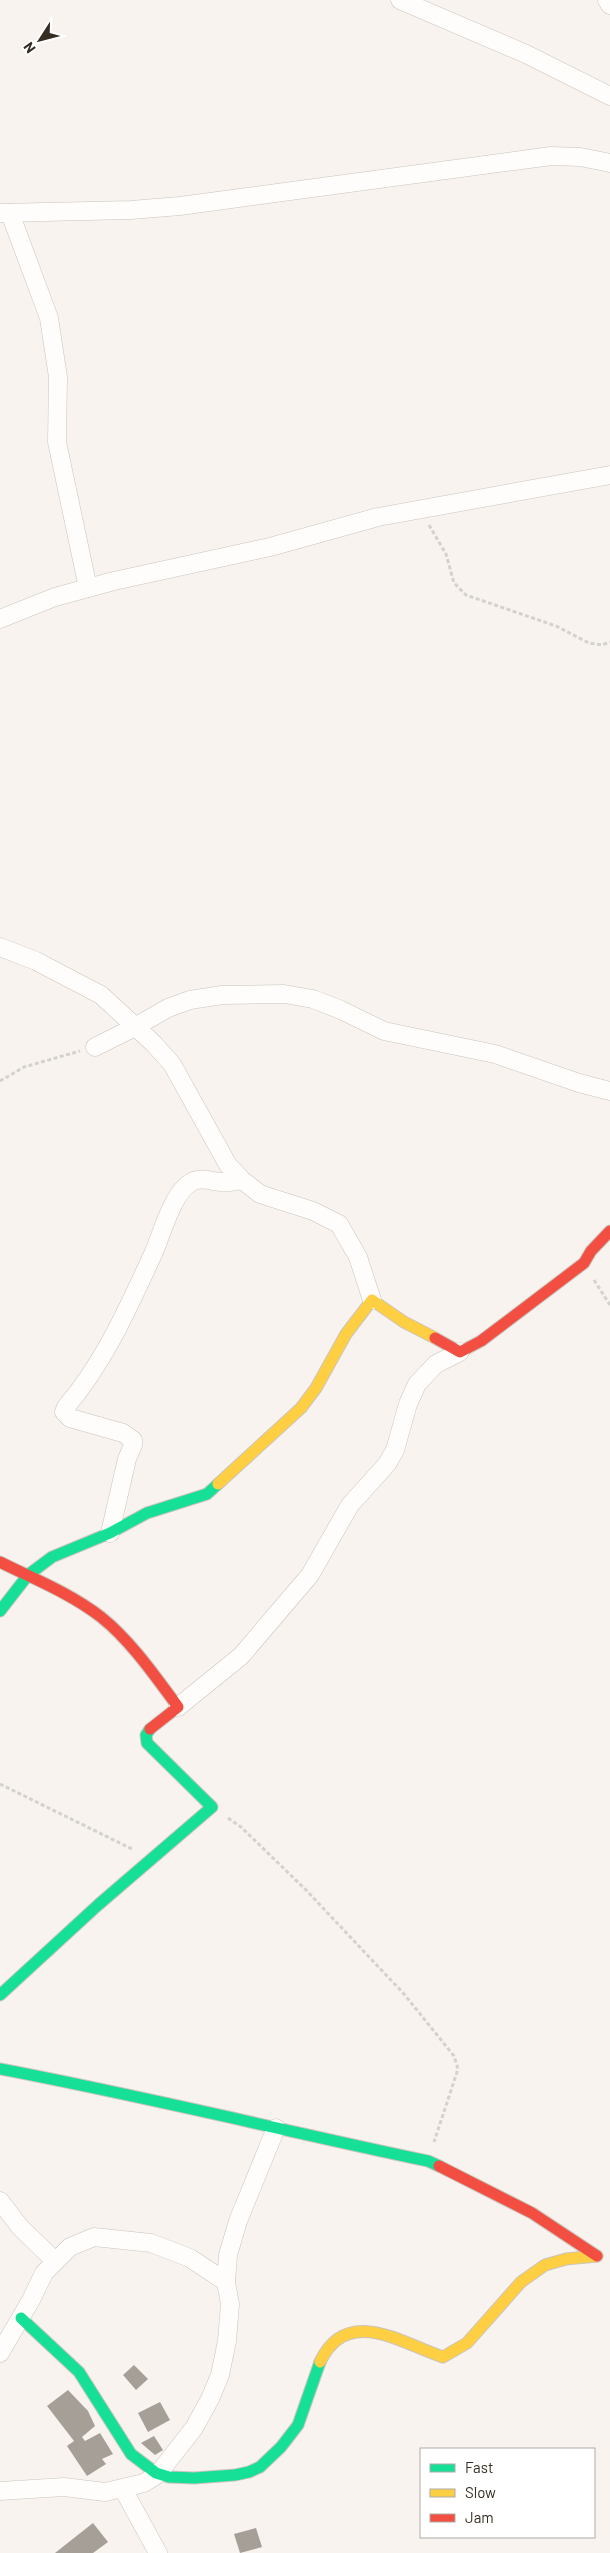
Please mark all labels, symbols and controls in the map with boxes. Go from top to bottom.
north arrow [15,15,65,65]
text: N [19,39,39,57]
legend [420,2448,595,2538]
text: Fast [465,2458,493,2476]
text: Slow [465,2483,496,2501]
text: Jam [465,2508,494,2526]

